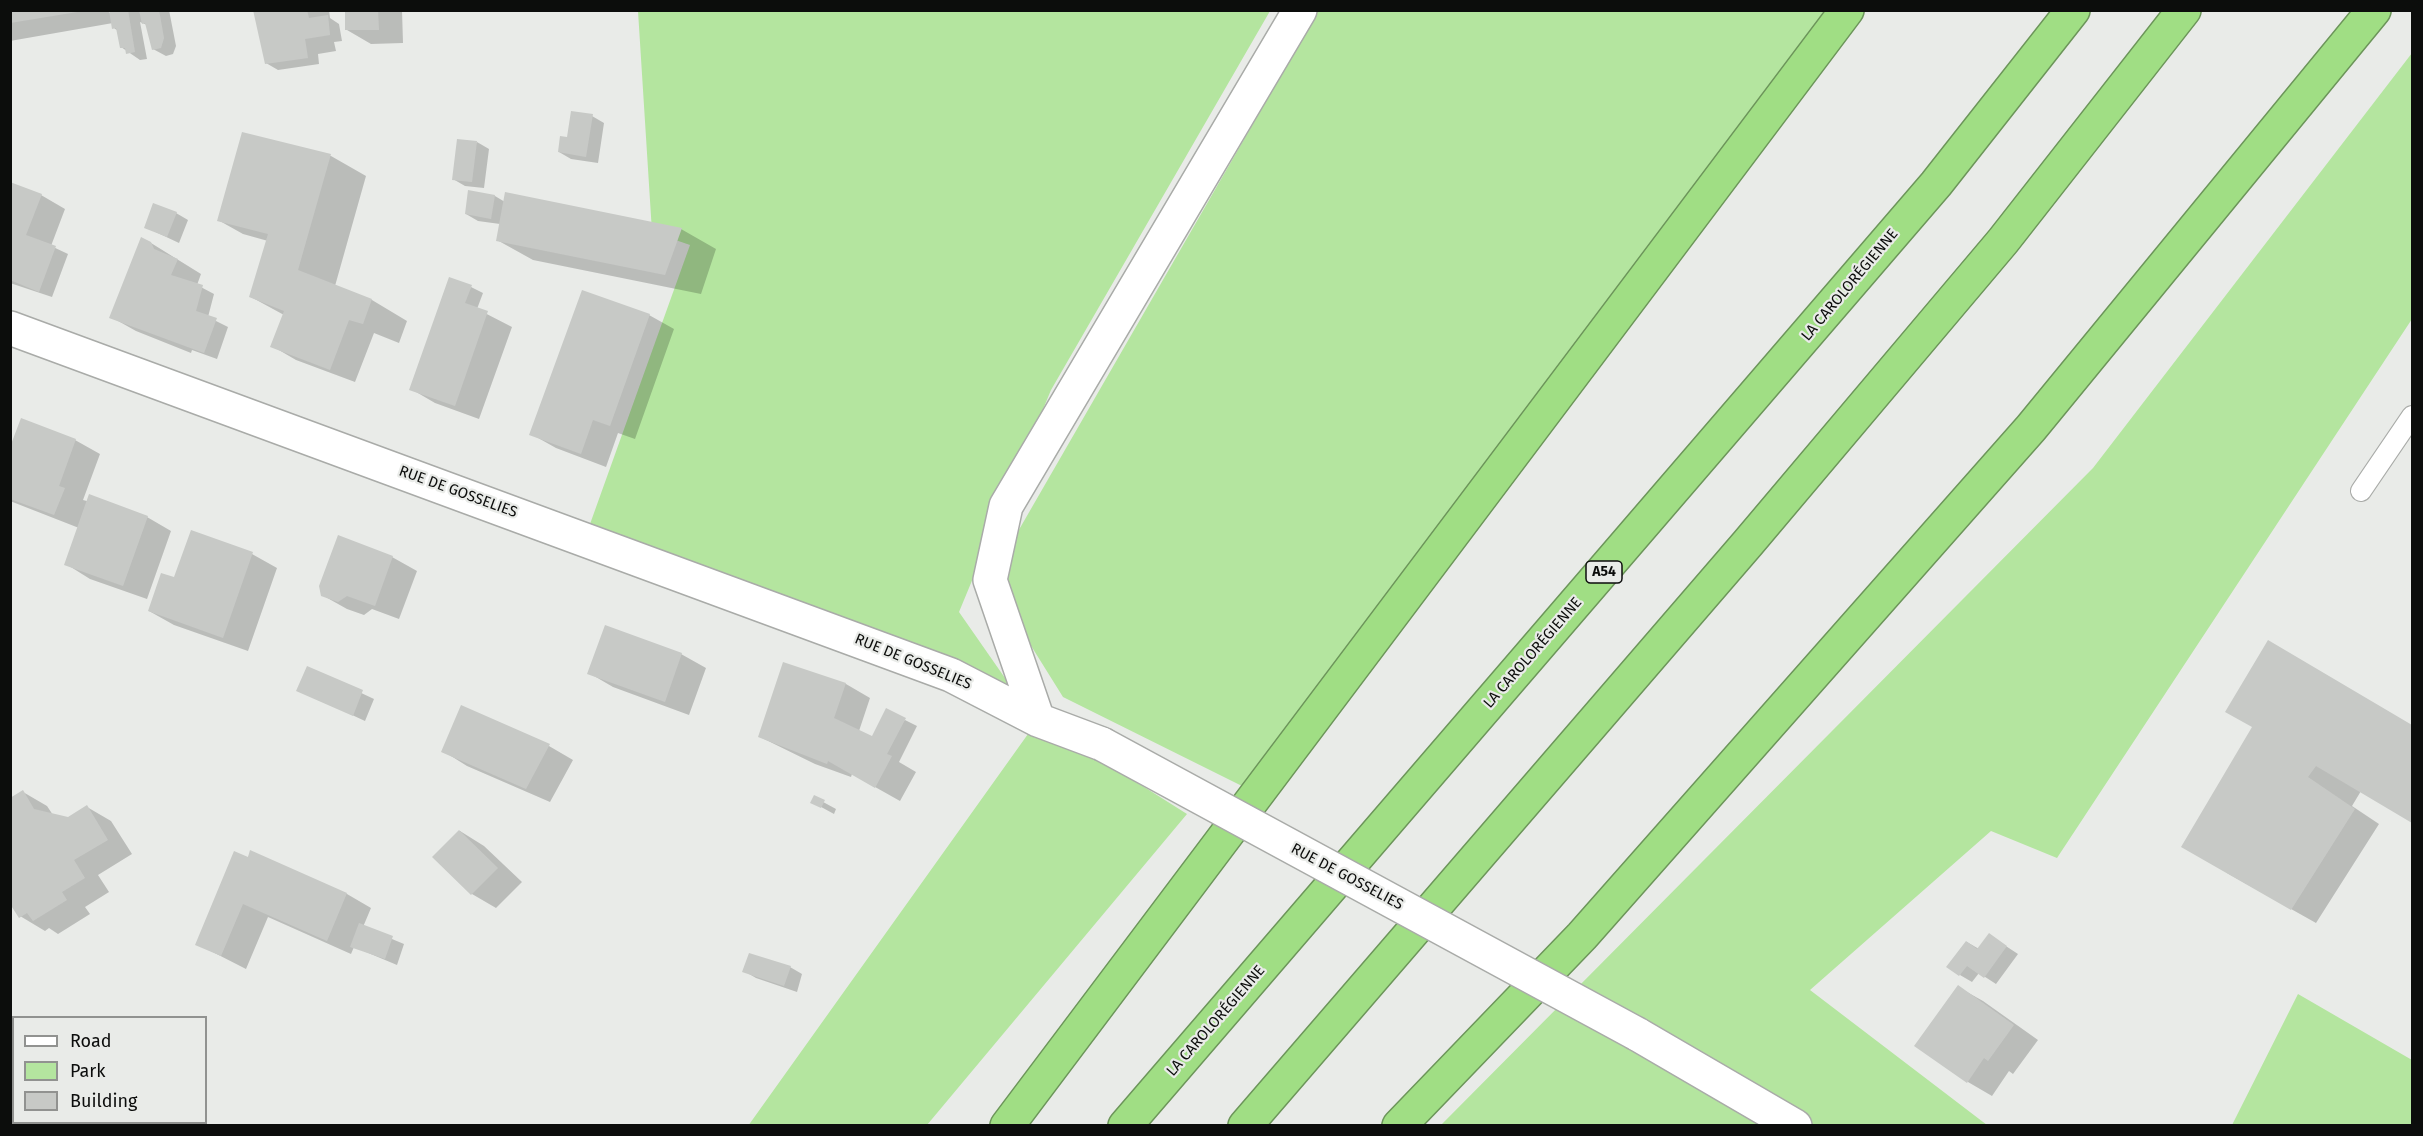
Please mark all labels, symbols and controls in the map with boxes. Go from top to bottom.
street label: LA CAROLORÉGIENNE [1798,225,1902,345]
street label: RUE DE GOSSELIES [396,462,520,522]
road number: A54 [1586,561,1622,583]
street label: LA CAROLORÉGIENNE [1480,594,1586,712]
street label: RUE DE GOSSELIES [852,630,974,694]
street label: RUE DE GOSSELIES [1288,840,1406,914]
street label: LA CAROLORÉGIENNE [1163,962,1269,1080]
legend [12,1016,207,1124]
text: Road [70,1030,112,1052]
text: Park [70,1060,105,1082]
text: Building [70,1090,137,1112]

